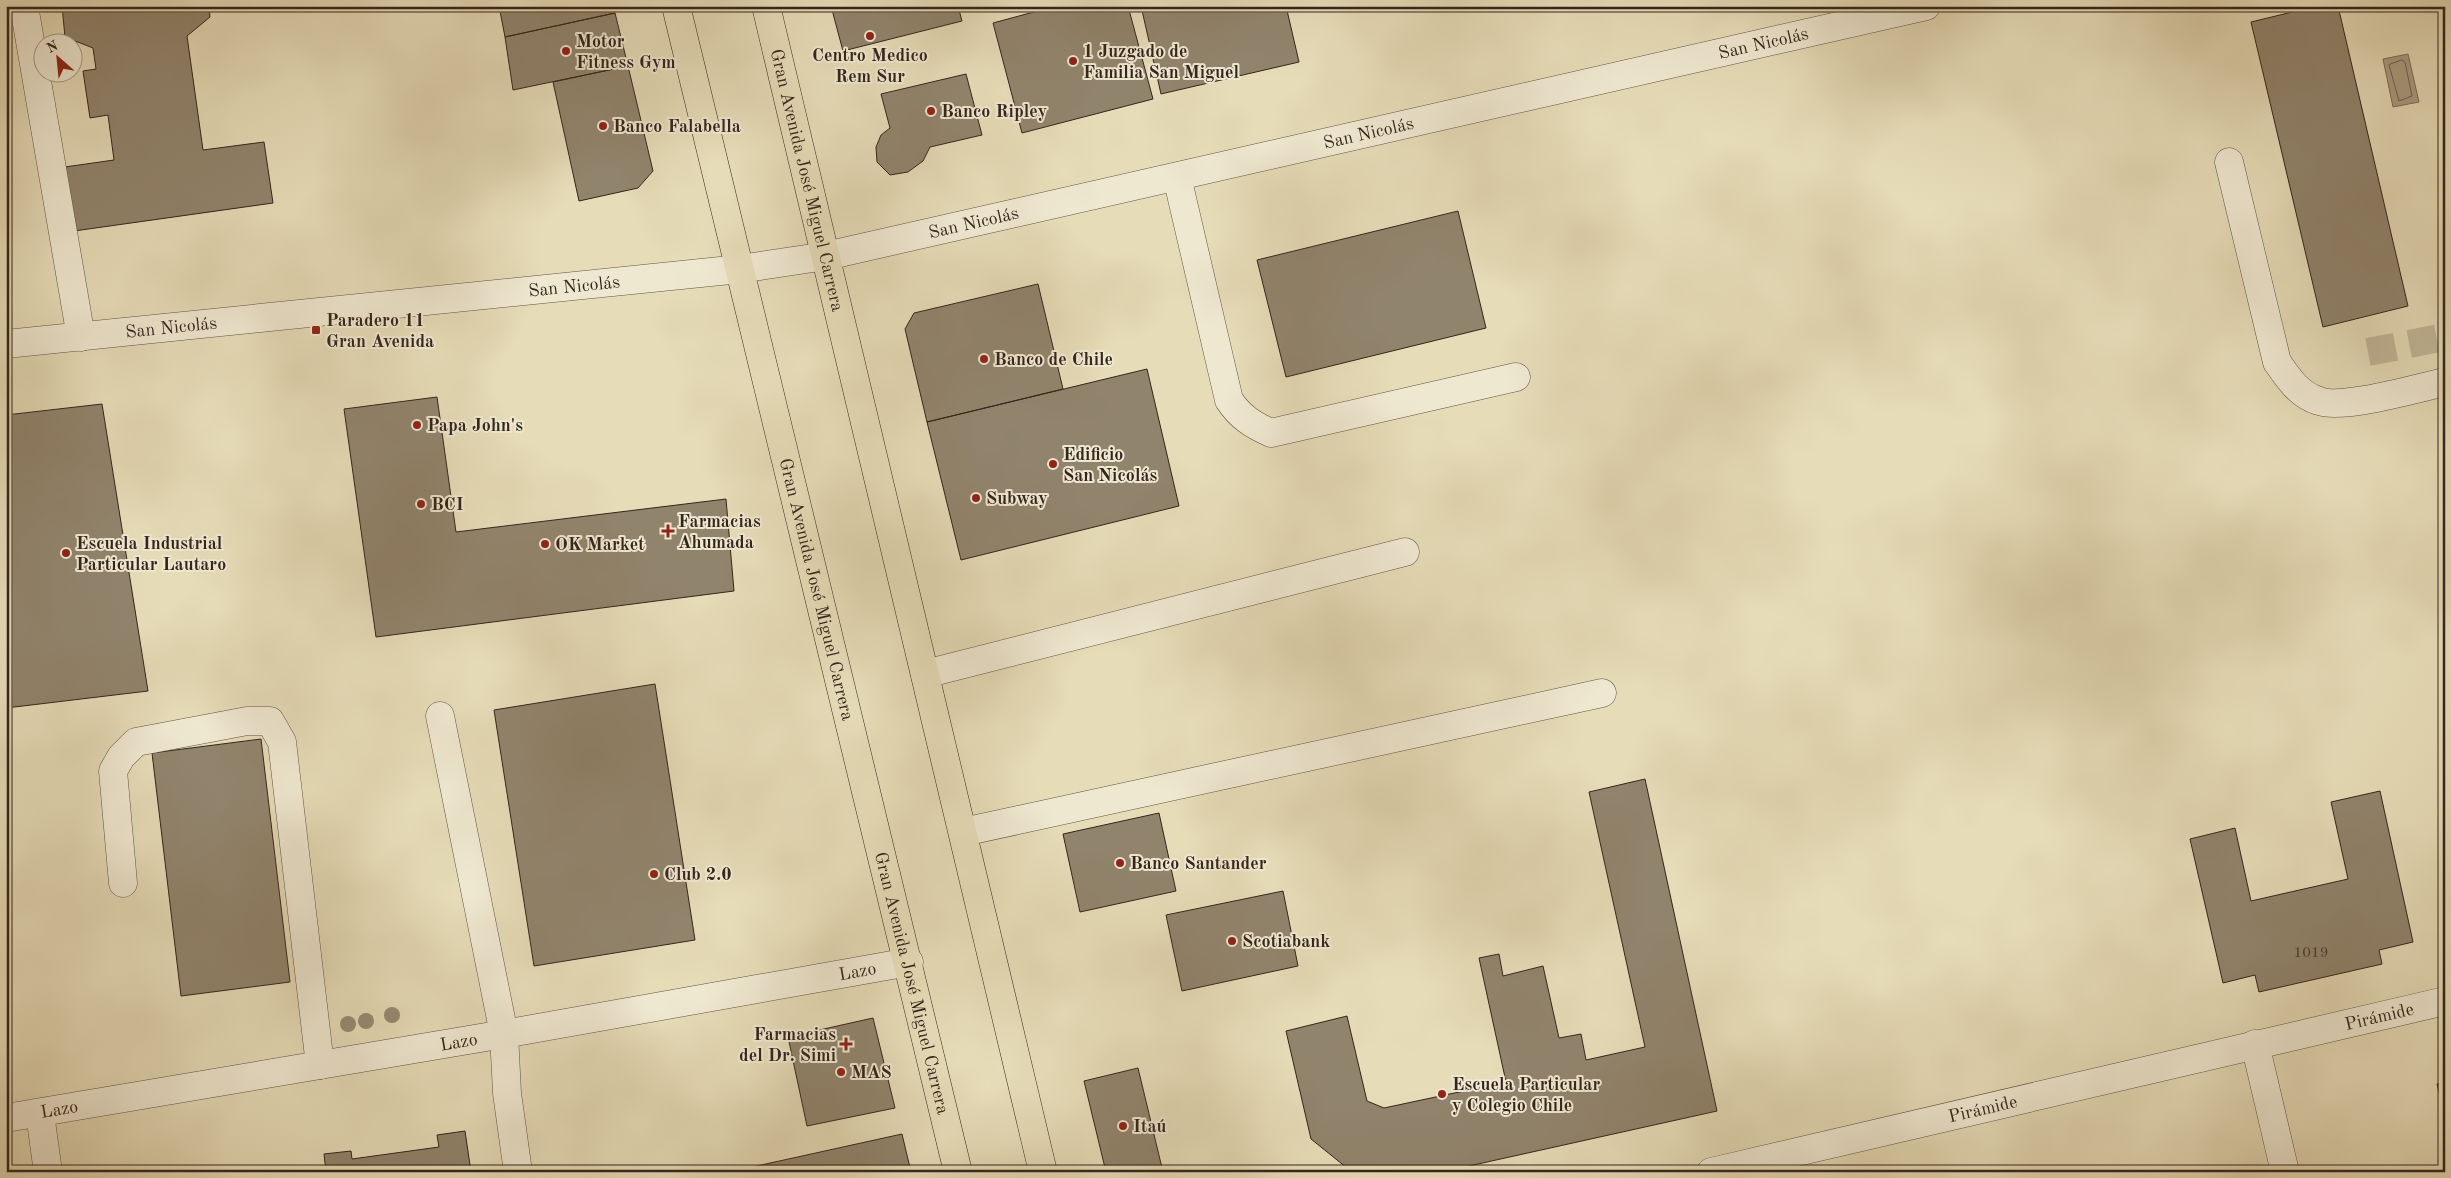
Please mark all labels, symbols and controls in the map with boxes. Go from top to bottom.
street label: San Nicolás [1717,25,1811,63]
marker: Centro Medico Rem Sur [864,30,876,42]
north arrow [32,32,82,82]
place label: Motor Fitness Gym [576,33,676,72]
text: N [45,39,61,56]
place label: 1 Juzgado de Familia San Miguel [1083,43,1239,82]
marker: Motor Fitness Gym [560,45,572,57]
street label: Gran Avenida José Miguel Carrera [767,47,846,314]
place label: Centro Medico Rem Sur [812,47,928,86]
marker: 1 Juzgado de Familia San Miguel [1067,55,1079,67]
place label: Banco Ripley [941,103,1047,121]
marker: Banco Ripley [925,105,937,117]
street label: San Nicolás [1322,115,1416,153]
place label: Banco Falabella [613,118,741,136]
marker: Banco Falabella [597,120,609,132]
street label: San Nicolás [927,204,1021,242]
street label: San Nicolás [527,273,621,301]
place label: Paradero 11 Gran Avenida [326,312,434,351]
street label: San Nicolás [125,314,218,342]
marker: Paradero 11 Gran Avenida [310,324,322,336]
place label: Banco de Chile [994,351,1113,369]
marker: Banco de Chile [978,353,990,365]
place label: Papa John's [427,417,523,435]
marker: Papa John's [411,419,423,431]
place label: Edificio San Nicolás [1063,446,1158,485]
street label: Gran Avenida José Miguel Carrera [776,456,856,722]
marker: Edificio San Nicolás [1047,458,1059,470]
place label: Subway [986,490,1048,508]
marker: Subway [970,492,982,504]
place label: BCI [431,496,464,514]
marker: BCI [415,498,427,510]
place label: Farmacias Ahumada [678,513,761,552]
marker: Farmacias Ahumada [662,525,674,537]
place label: Escuela Industrial Particular Lautaro [76,535,226,574]
place label: OK Market [555,536,645,554]
marker: OK Market [539,538,551,550]
marker: Escuela Industrial Particular Lautaro [60,547,72,559]
street label: Gran Avenida José Miguel Carrera [871,850,952,1116]
place label: Banco Santander [1130,855,1267,873]
marker: Banco Santander [1114,857,1126,869]
place label: Club 2.0 [664,866,732,884]
marker: Club 2.0 [648,868,660,880]
place label: Scotiabank [1242,933,1330,951]
marker: Scotiabank [1226,935,1238,947]
house number: 1019 [2294,946,2328,961]
street label: Lazo [837,960,878,984]
street label: Pirámide [2343,1001,2416,1034]
place label: Farmacias del Dr. Simi [739,1026,836,1065]
street label: Lazo [439,1031,479,1055]
marker: Farmacias del Dr. Simi [840,1038,852,1050]
place label: MAS [851,1064,892,1082]
marker: MAS [835,1066,847,1078]
place label: Escuela Particular y Colegio Chile [1452,1076,1600,1115]
marker: Escuela Particular y Colegio Chile [1436,1088,1448,1100]
street label: Pirámide [1947,1093,2019,1126]
street label: Lazo [39,1098,80,1122]
place label: Itaú [1133,1118,1167,1136]
marker: Itaú [1117,1120,1129,1132]

